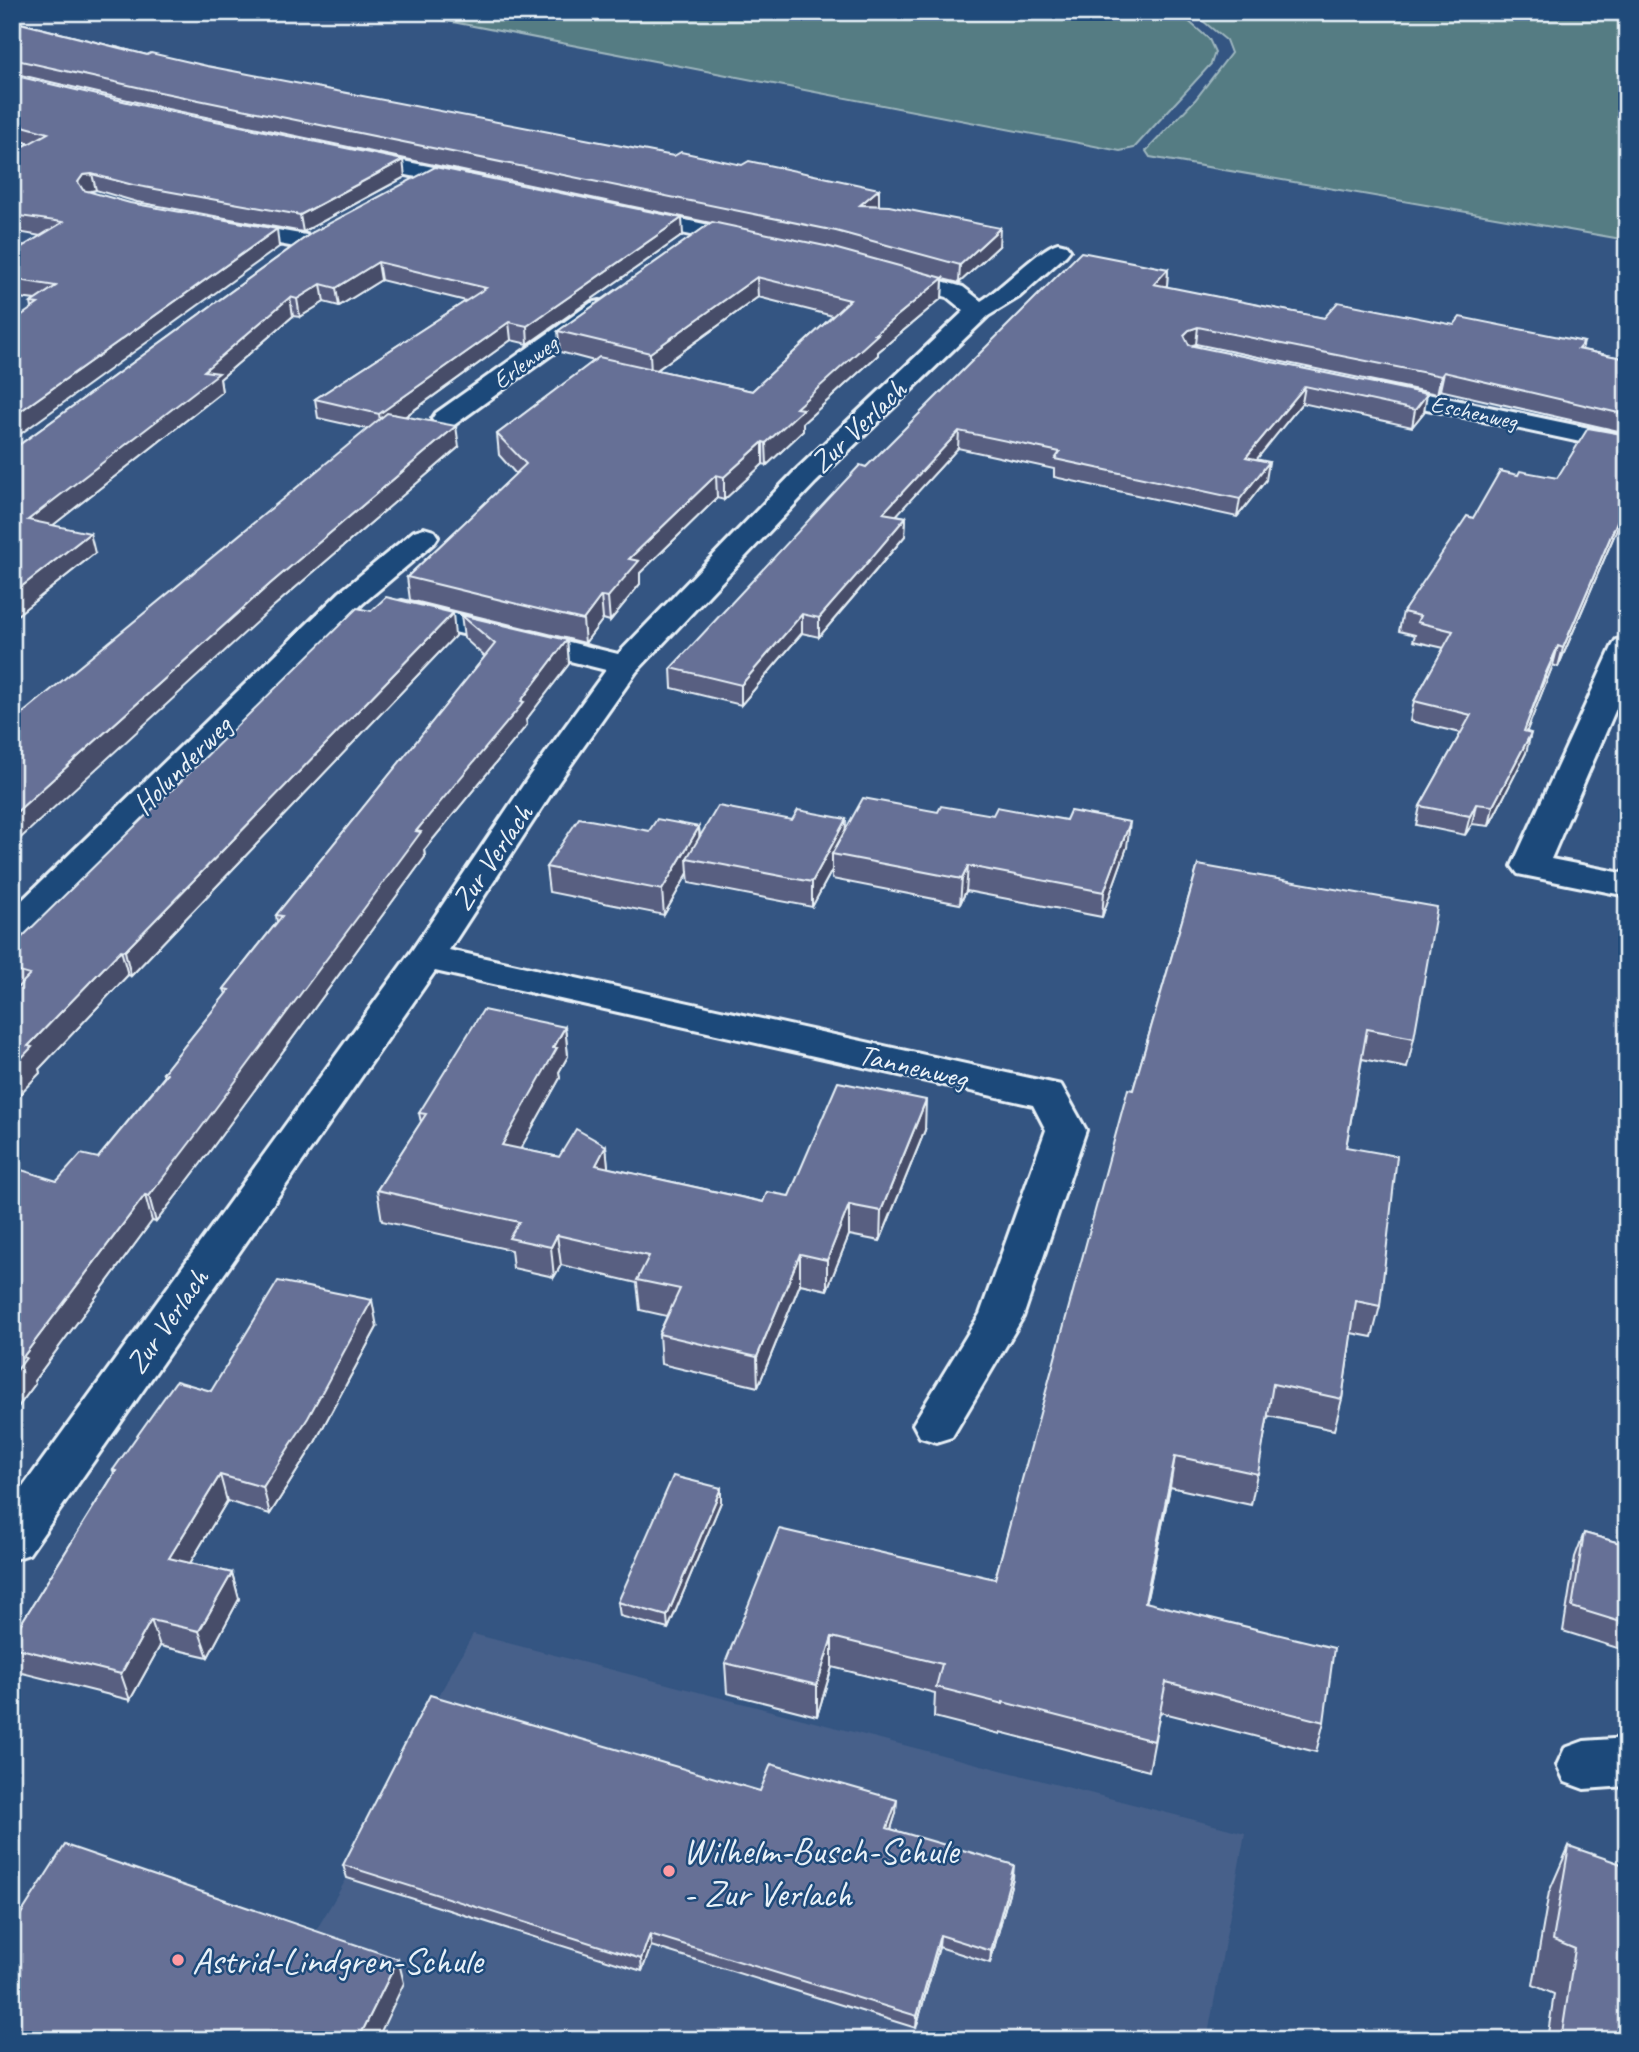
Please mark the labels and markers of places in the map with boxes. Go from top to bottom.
place label: Wilhelm-Busch-Schule - Zur Verlach [683,1827,960,1917]
marker: Wilhelm-Busch-Schule - Zur Verlach [661,1863,677,1879]
place label: Astrid-Lindgren-Schule [192,1937,484,1984]
marker: Astrid-Lindgren-Schule [170,1952,186,1968]

